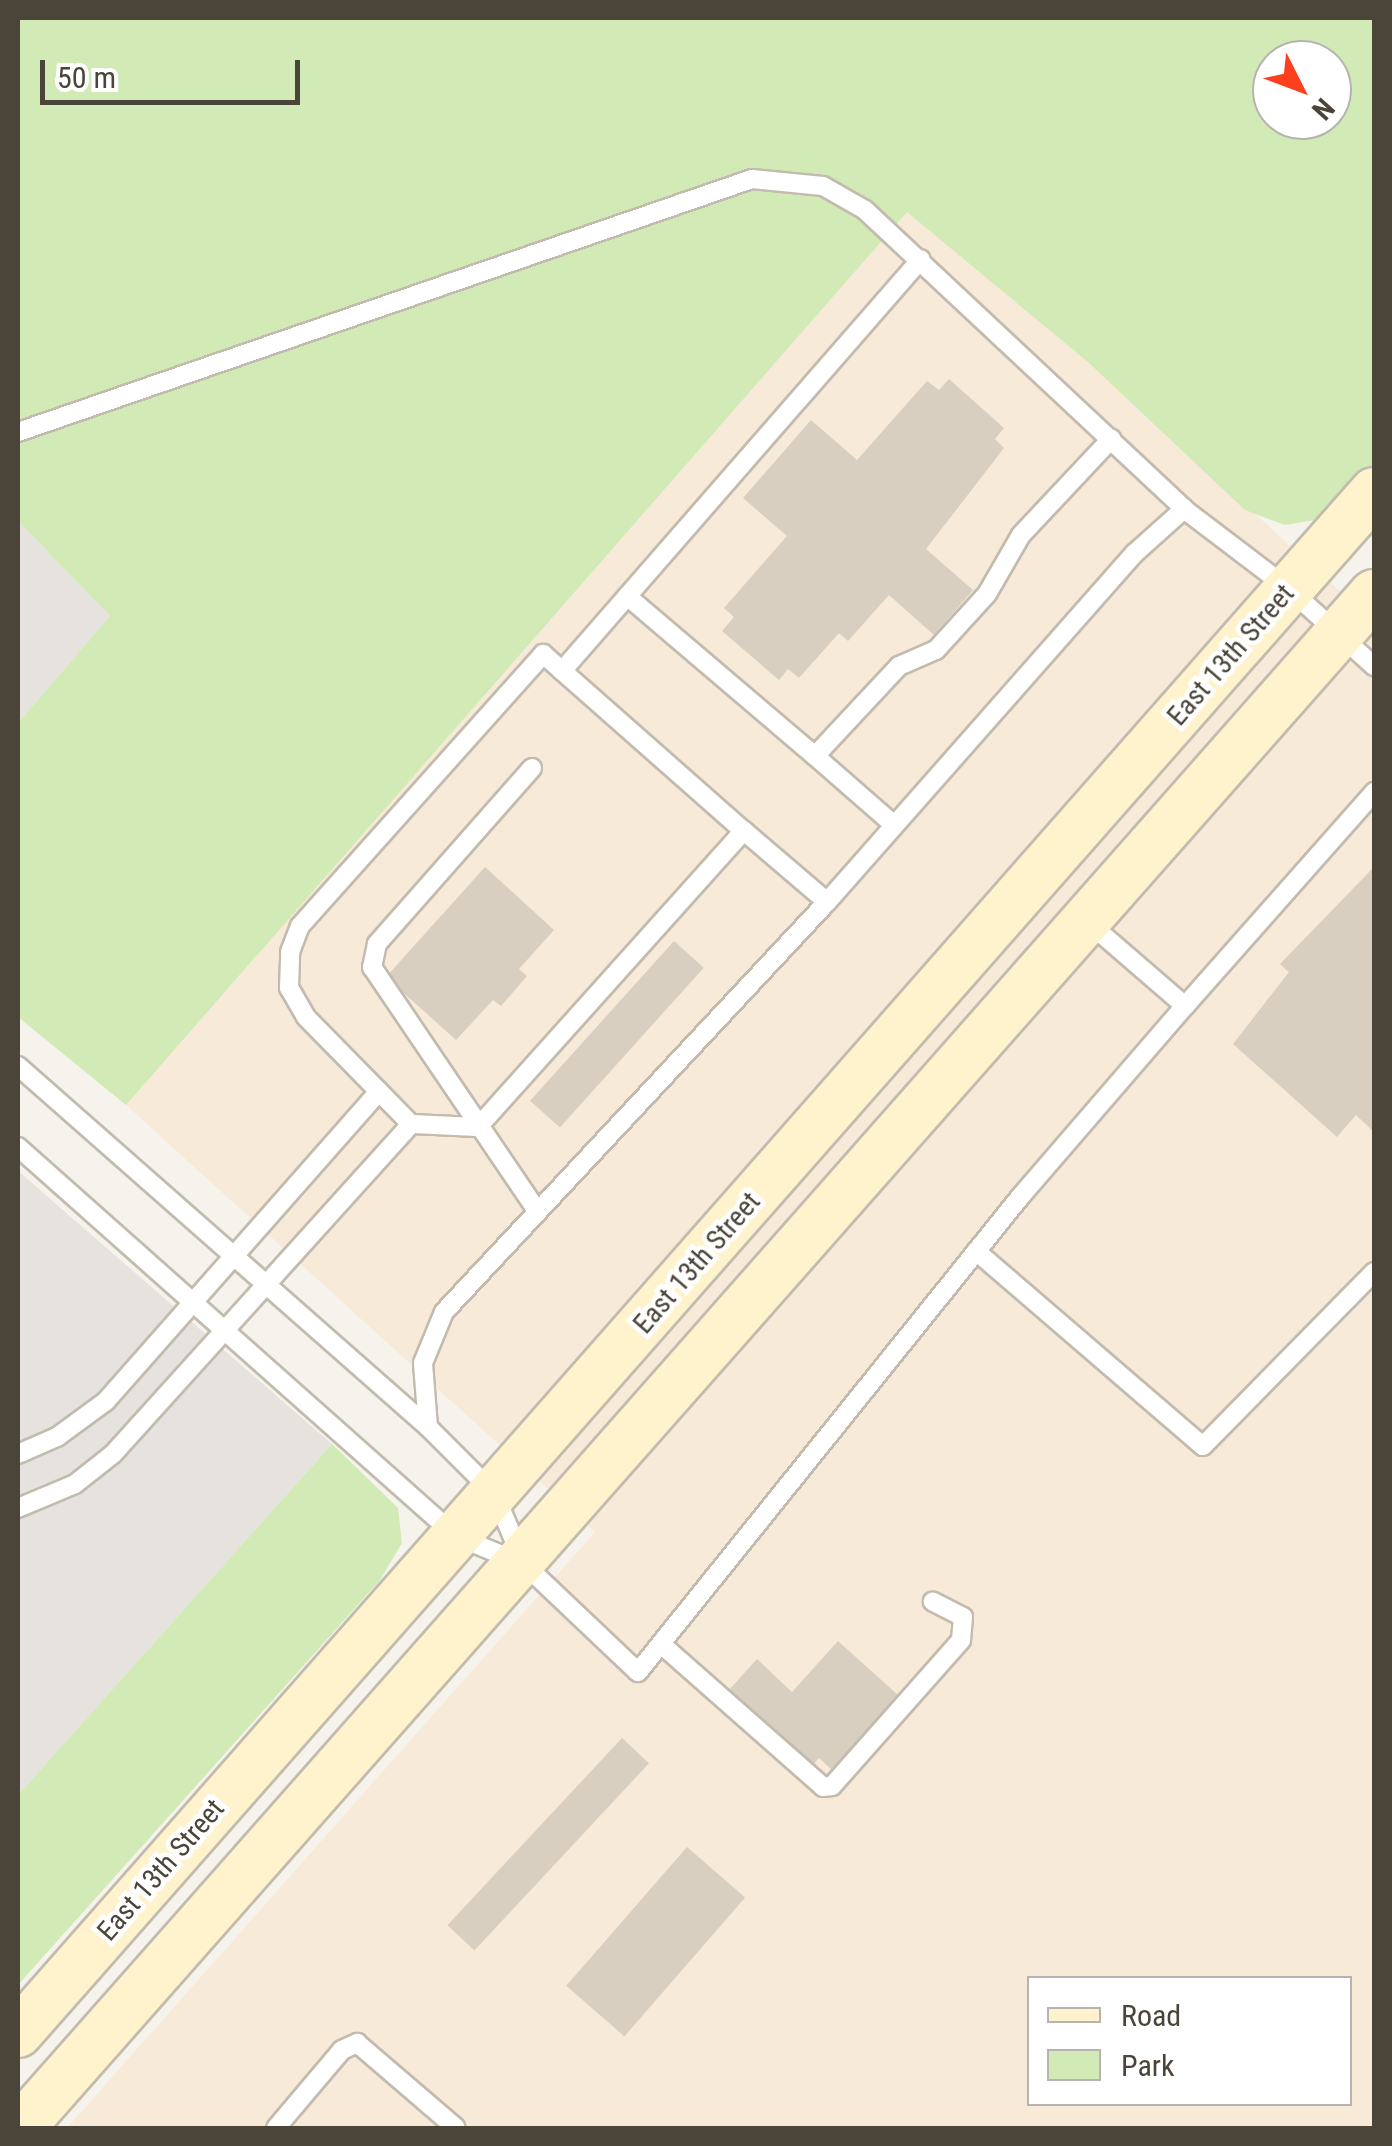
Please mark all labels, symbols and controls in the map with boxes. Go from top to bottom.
scale bar [45,40,305,102]
north arrow [1252,40,1352,140]
text: 50 m [57,60,116,95]
text: N [1305,92,1341,126]
street label: East 13th Street [1160,577,1302,733]
street label: East 13th Street [626,1185,768,1341]
street label: East 13th Street [90,1792,232,1948]
legend [1027,1976,1352,2106]
text: Road [1121,1998,1181,2033]
text: Park [1121,2048,1175,2083]

